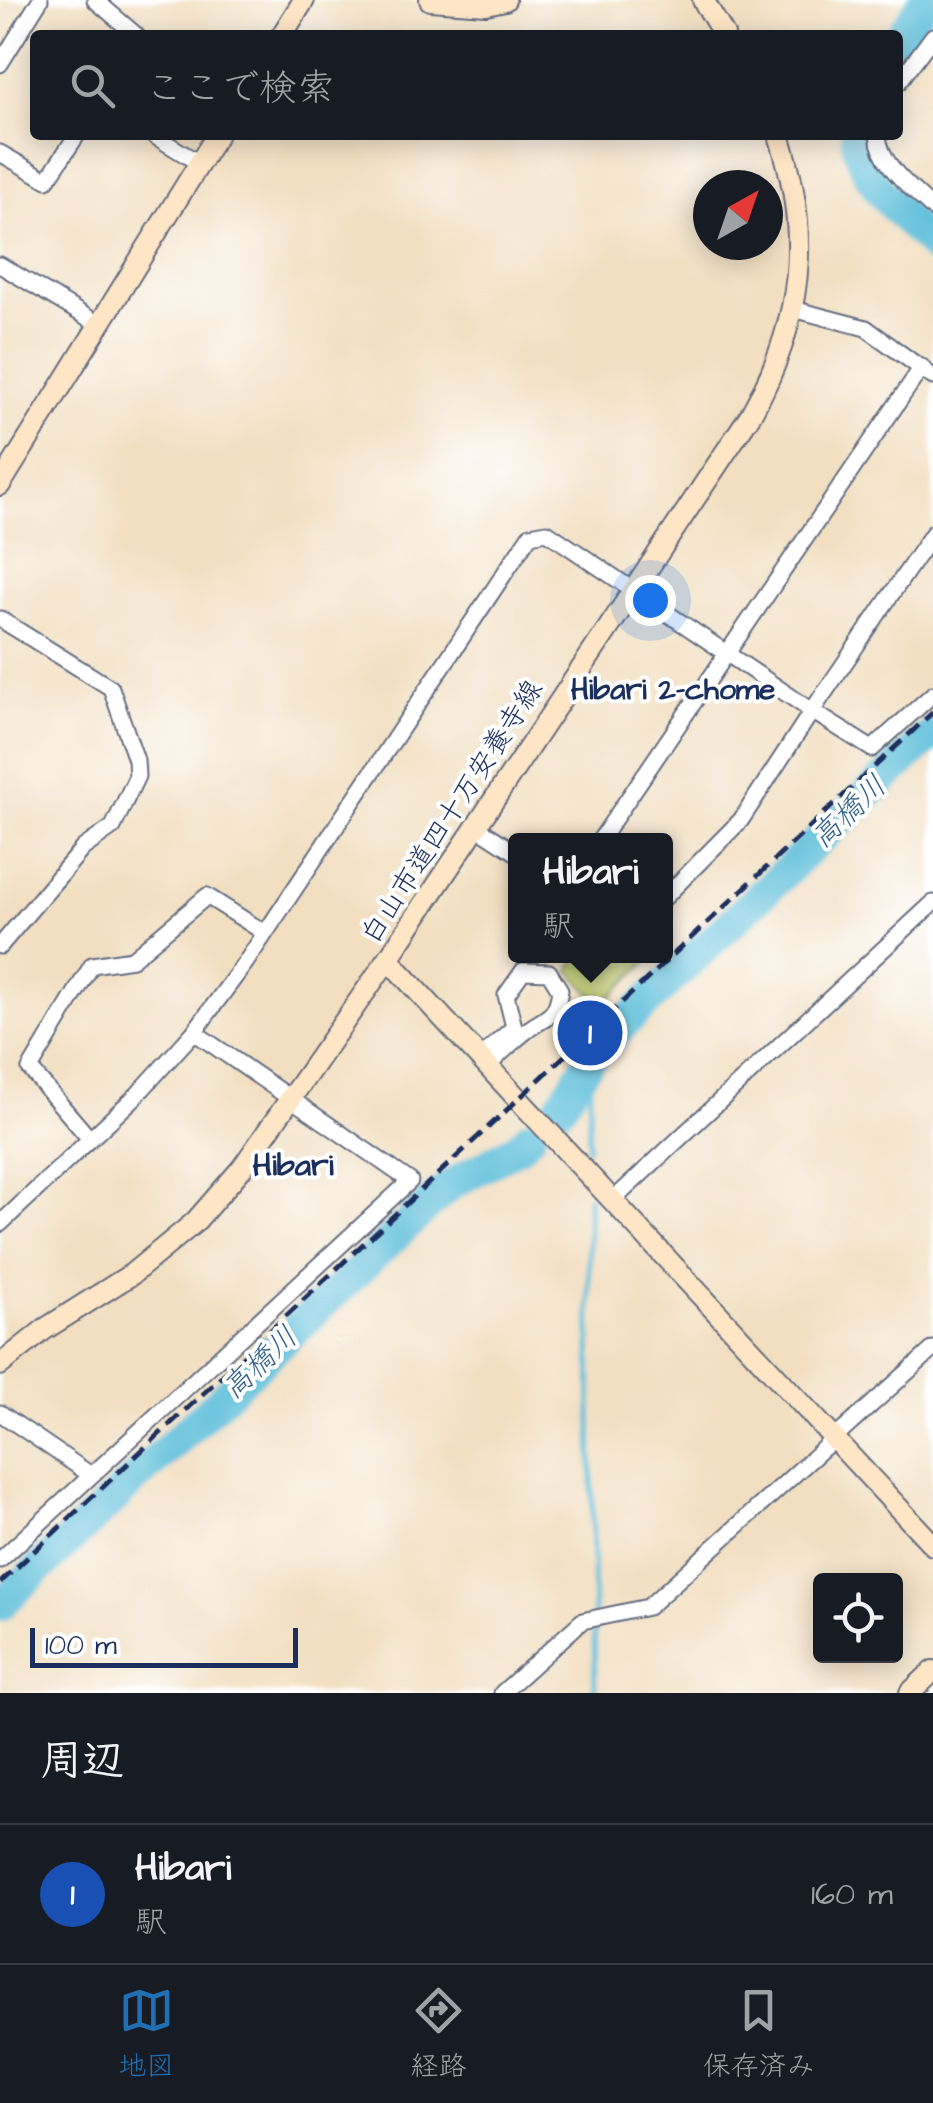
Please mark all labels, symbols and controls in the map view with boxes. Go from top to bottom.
search box [30,30,903,140]
icon: search [65,58,120,113]
text: ここで検索 [145,63,335,115]
north arrow [693,170,783,260]
your location [625,575,676,626]
district label: Hibari 2-chome [571,669,775,711]
street label: 白山市道四十万安養寺線 [352,672,552,952]
water label: 高橋川 [802,766,896,858]
popup [508,833,673,963]
text: Hibari [542,847,639,899]
text: 駅 [542,904,574,949]
pin: 1 [558,996,622,1070]
district label: Hibari [253,1143,334,1188]
water label: 高橋川 [213,1317,307,1409]
map controls [813,1573,903,1663]
button: locate [813,1573,903,1663]
scale bar [30,1623,298,1668]
text: 100 m [45,1626,117,1665]
text: 周辺 [40,1733,124,1791]
text: Hibari [135,1843,231,1895]
text: 1 [70,1872,75,1917]
text: 160 m [811,1872,893,1917]
text: 駅 [135,1900,167,1945]
tab: 地図 [118,1983,174,2086]
tab: 経路 [410,1983,467,2086]
tab: 保存済み [703,1983,815,2086]

